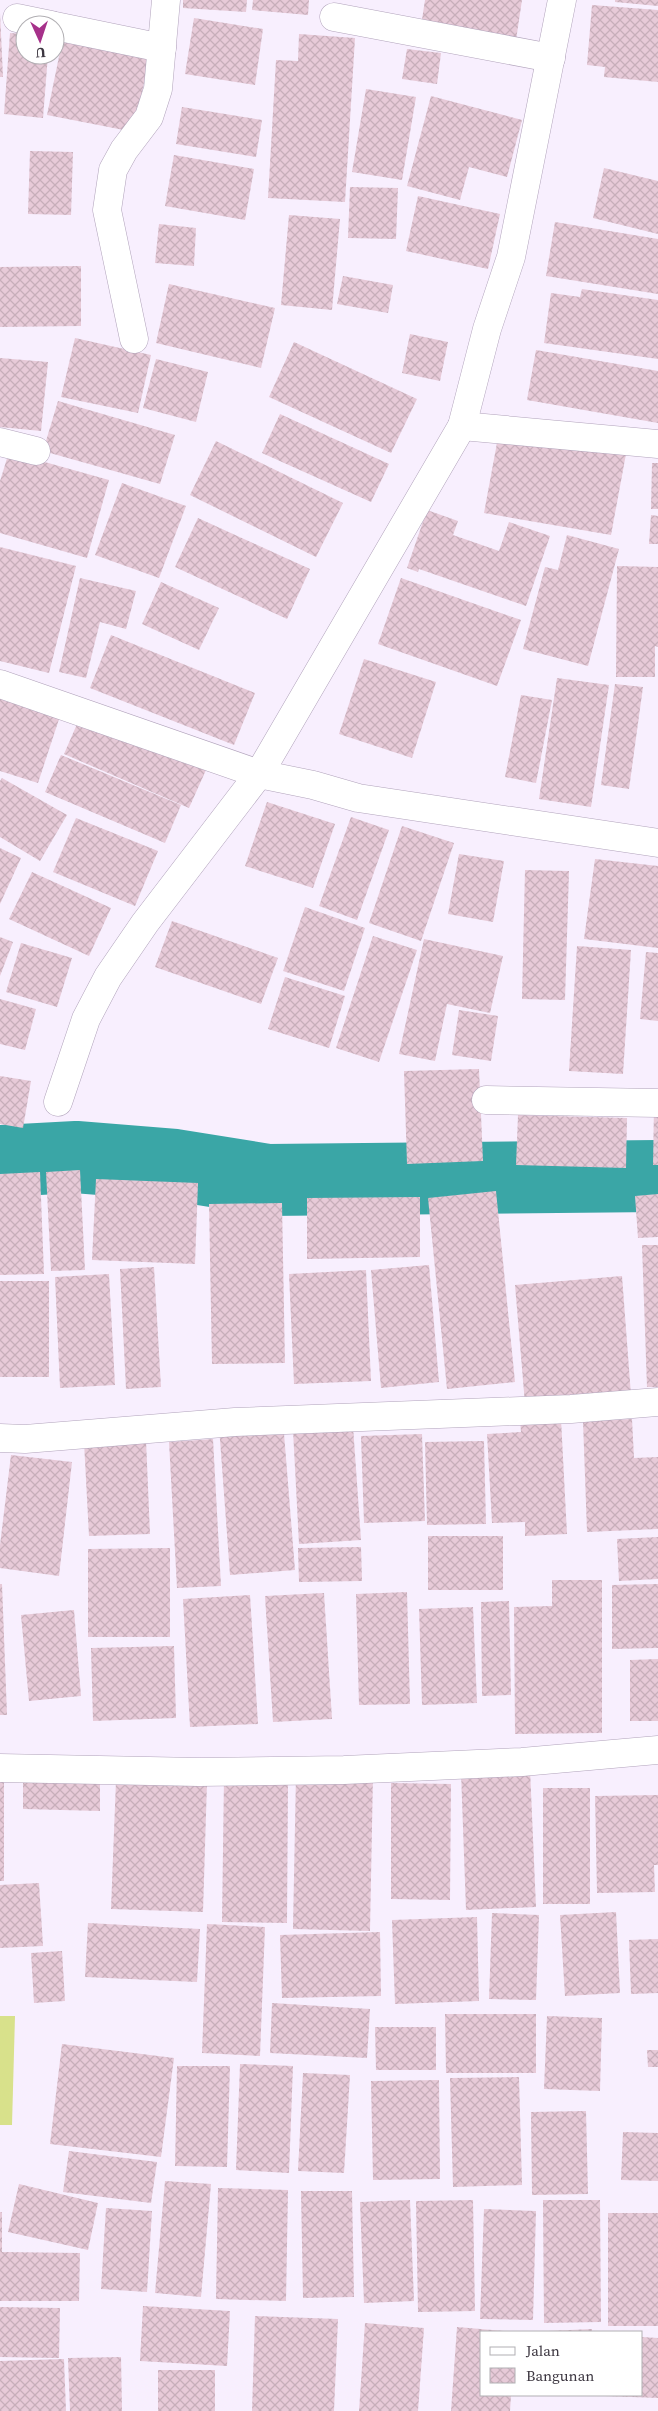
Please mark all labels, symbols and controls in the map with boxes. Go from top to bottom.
north arrow [15,15,65,65]
text: U [35,43,46,63]
legend [480,2331,643,2396]
text: Jalan [525,2340,560,2361]
text: Bangunan [526,2365,594,2386]

